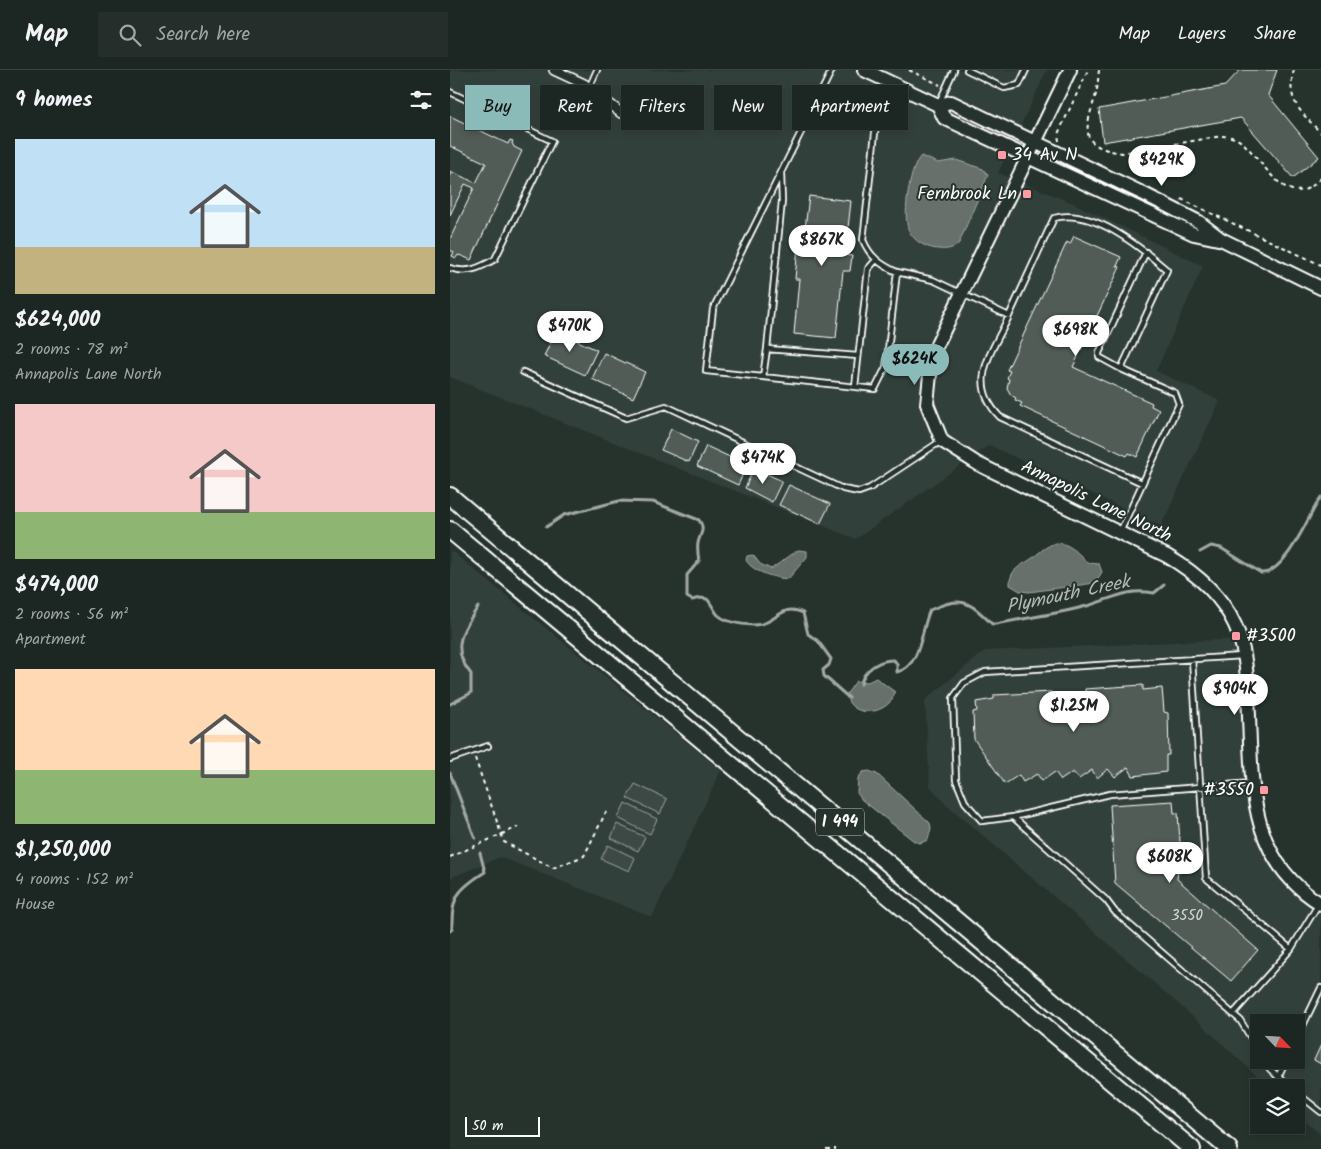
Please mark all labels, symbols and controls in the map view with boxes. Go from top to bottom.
search box [98,12,448,57]
text: Map [25,15,68,54]
text: Search here [156,20,250,50]
text: Map [1119,20,1150,49]
text: Layers [1178,20,1226,49]
text: Share [1254,20,1296,49]
icon: search [116,21,144,49]
text: 9 homes [15,84,92,117]
chip: Buy [465,85,530,130]
chip: Rent [540,85,611,130]
chip: Filters [621,85,704,130]
chip: New [714,85,782,130]
chip: Apartment [792,85,908,130]
icon: filters [407,86,435,114]
place label: 34 Av N [1012,141,1077,170]
pin: $429K [1127,144,1197,187]
text: $429K [1139,148,1185,173]
marker: 34 Av N [996,149,1008,161]
icon: home [180,171,270,261]
place label: Fernbrook Ln [917,180,1017,209]
marker: Fernbrook Ln [1021,188,1033,200]
pin: $867K [787,224,857,267]
text: $867K [800,228,844,253]
text: $624,000 [15,304,100,337]
pin: $470K [535,310,605,353]
text: $470K [548,314,592,339]
pin: $698K [1041,314,1111,357]
text: $698K [1053,318,1099,343]
text: 2 rooms · 78 m² [15,337,128,362]
pin: $624K [880,344,950,386]
text: $624K [892,347,938,372]
text: Annapolis Lane North [15,362,162,387]
icon: home [180,436,270,526]
pin: $474K [728,442,798,485]
text: $474K [741,446,785,471]
street label: Annapolis Lane North [1015,453,1177,551]
water label: Plymouth Creek [1003,567,1136,623]
text: $474,000 [15,569,98,602]
text: 2 rooms · 56 m² [15,602,128,627]
place label: #3500 [1246,622,1296,651]
text: Apartment [15,627,86,652]
marker: #3500 [1230,630,1242,642]
pin: $904K [1200,674,1270,716]
text: $904K [1213,677,1257,702]
pin: $1.25M [1033,690,1115,733]
text: $1.25M [1050,694,1098,719]
icon: home [180,701,270,791]
place label: #3550 [1204,776,1254,805]
marker: #3550 [1258,784,1270,796]
road number: I 494 [816,809,864,836]
text: $1,250,000 [15,834,111,867]
pin: $608K [1135,842,1205,884]
text: $608K [1147,845,1193,870]
text: 4 rooms · 152 m² [15,867,133,892]
text: House [15,892,55,917]
house number: 3550 [1171,904,1204,928]
north arrow [1250,1014,1305,1069]
map controls [1250,1014,1305,1134]
button: layers [1250,1079,1305,1134]
scale bar [465,1114,540,1137]
text: 50 m [472,1115,503,1137]

